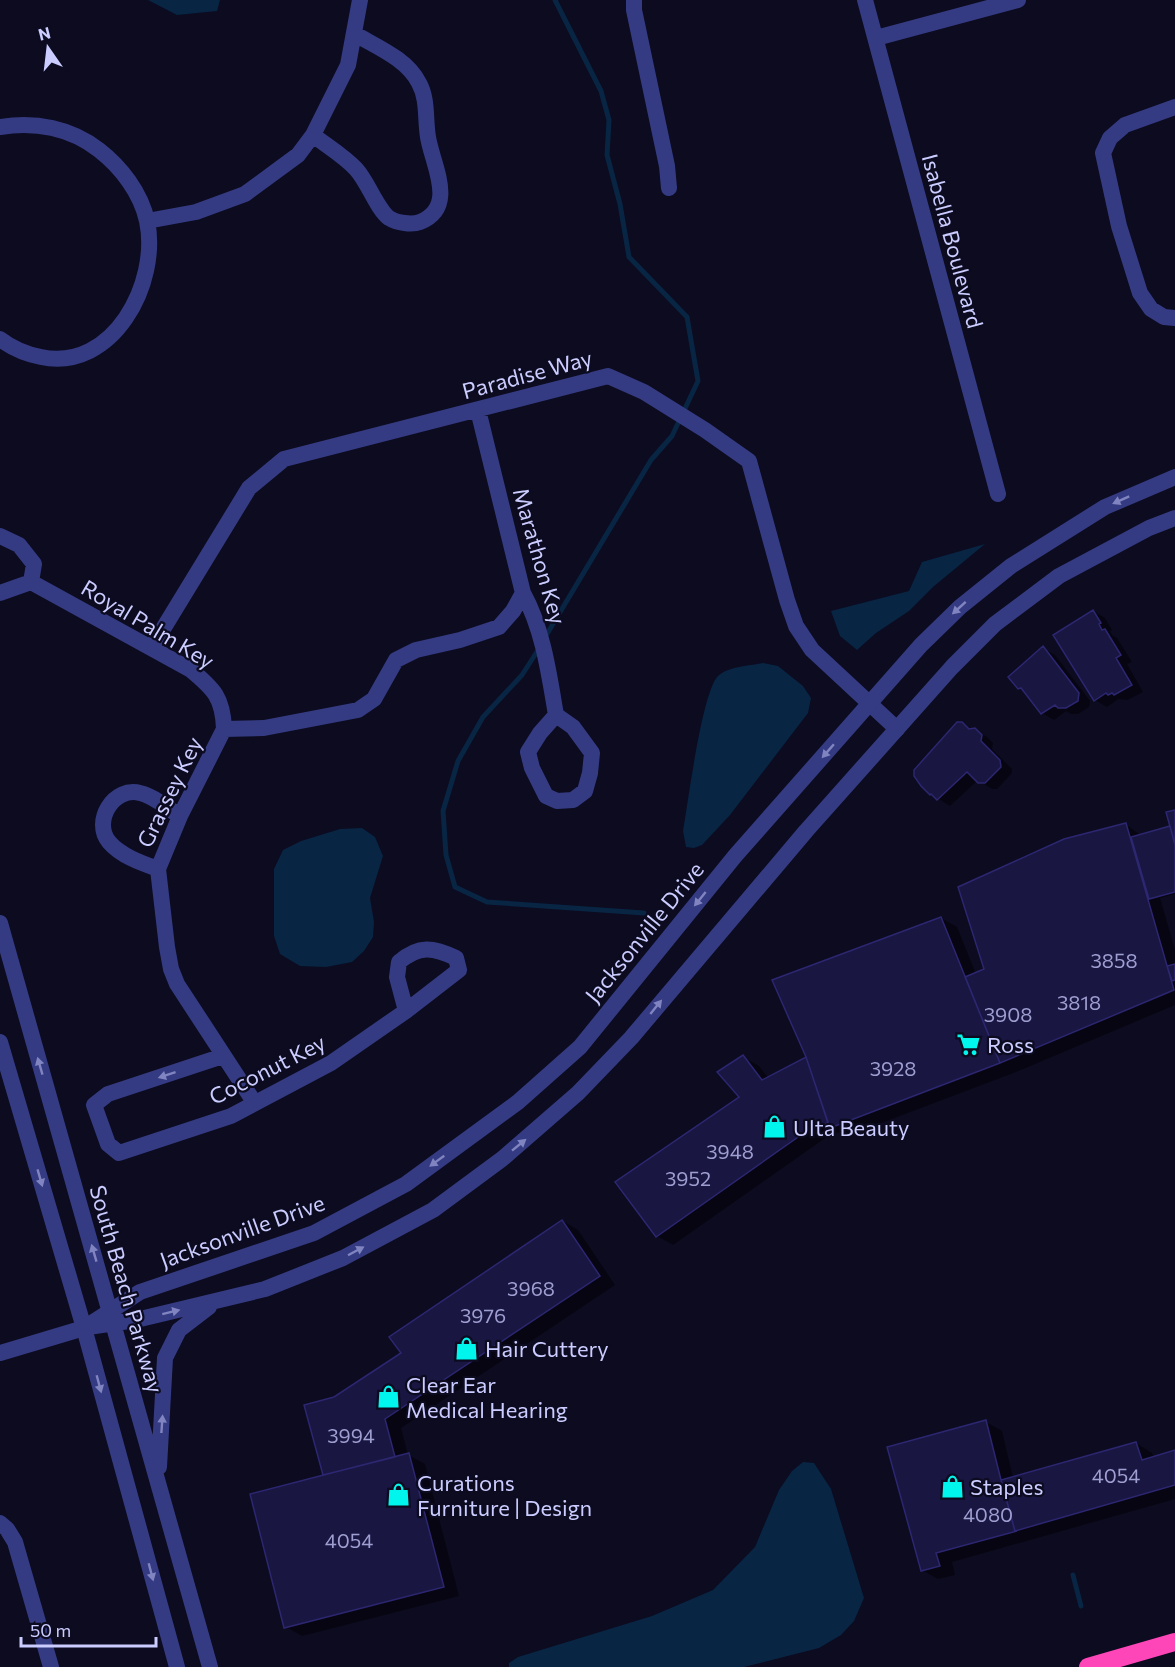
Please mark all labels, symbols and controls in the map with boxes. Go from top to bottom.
north arrow [18,18,78,78]
text: N [36,22,52,44]
street label: Isabella Boulevard [917,151,989,331]
street label: Paradise Way [459,344,595,404]
street label: Marathon Key [508,485,572,627]
one-way arrow [1112,495,1130,505]
street label: Royal Palm Key [77,574,219,674]
one-way arrow [952,601,967,615]
street label: Grassey Key [131,732,207,852]
one-way arrow [821,744,835,759]
street label: Jacksonville Drive [579,856,709,1008]
one-way arrow [694,891,707,906]
house number: 3858 [1090,948,1138,972]
house number: 3818 [1057,990,1101,1014]
one-way arrow [649,999,662,1015]
house number: 3908 [984,1002,1032,1026]
street label: Coconut Key [204,1028,330,1110]
supermarket icon: Ross [956,1031,982,1057]
place label: Ross [987,1031,1034,1058]
house number: 3928 [870,1056,916,1080]
one-way arrow [35,1057,45,1075]
one-way arrow [158,1070,176,1080]
shop icon: Ulta Beauty [762,1114,788,1140]
place label: Ulta Beauty [793,1114,909,1141]
one-way arrow [511,1139,527,1152]
house number: 3948 [706,1139,754,1163]
one-way arrow [430,1155,446,1167]
house number: 3952 [665,1166,711,1190]
one-way arrow [36,1169,45,1187]
street label: South Beach Parkway [84,1182,170,1396]
street label: Jacksonville Drive [156,1189,328,1273]
one-way arrow [89,1244,98,1262]
one-way arrow [348,1246,365,1256]
house number: 3968 [507,1276,555,1300]
house number: 3976 [460,1303,506,1327]
one-way arrow [162,1306,180,1316]
shop icon: Hair Cuttery [454,1335,480,1361]
place label: Hair Cuttery [485,1335,609,1362]
place label: Clear Ear Medical Hearing [406,1371,568,1423]
one-way arrow [95,1375,105,1393]
shop icon: Clear Ear Medical Hearing [375,1384,401,1410]
one-way arrow [157,1415,166,1434]
house number: 3994 [327,1423,375,1447]
house number: 4054 [1092,1463,1140,1487]
place label: Curations Furniture | Design [417,1469,592,1521]
shop icon: Staples [939,1473,965,1499]
place label: Staples [970,1473,1043,1500]
shop icon: Curations Furniture | Design [386,1482,412,1508]
house number: 4080 [963,1502,1013,1526]
house number: 4054 [325,1528,373,1552]
one-way arrow [147,1563,156,1581]
scale bar [21,1610,156,1648]
text: 50 m [30,1619,71,1641]

